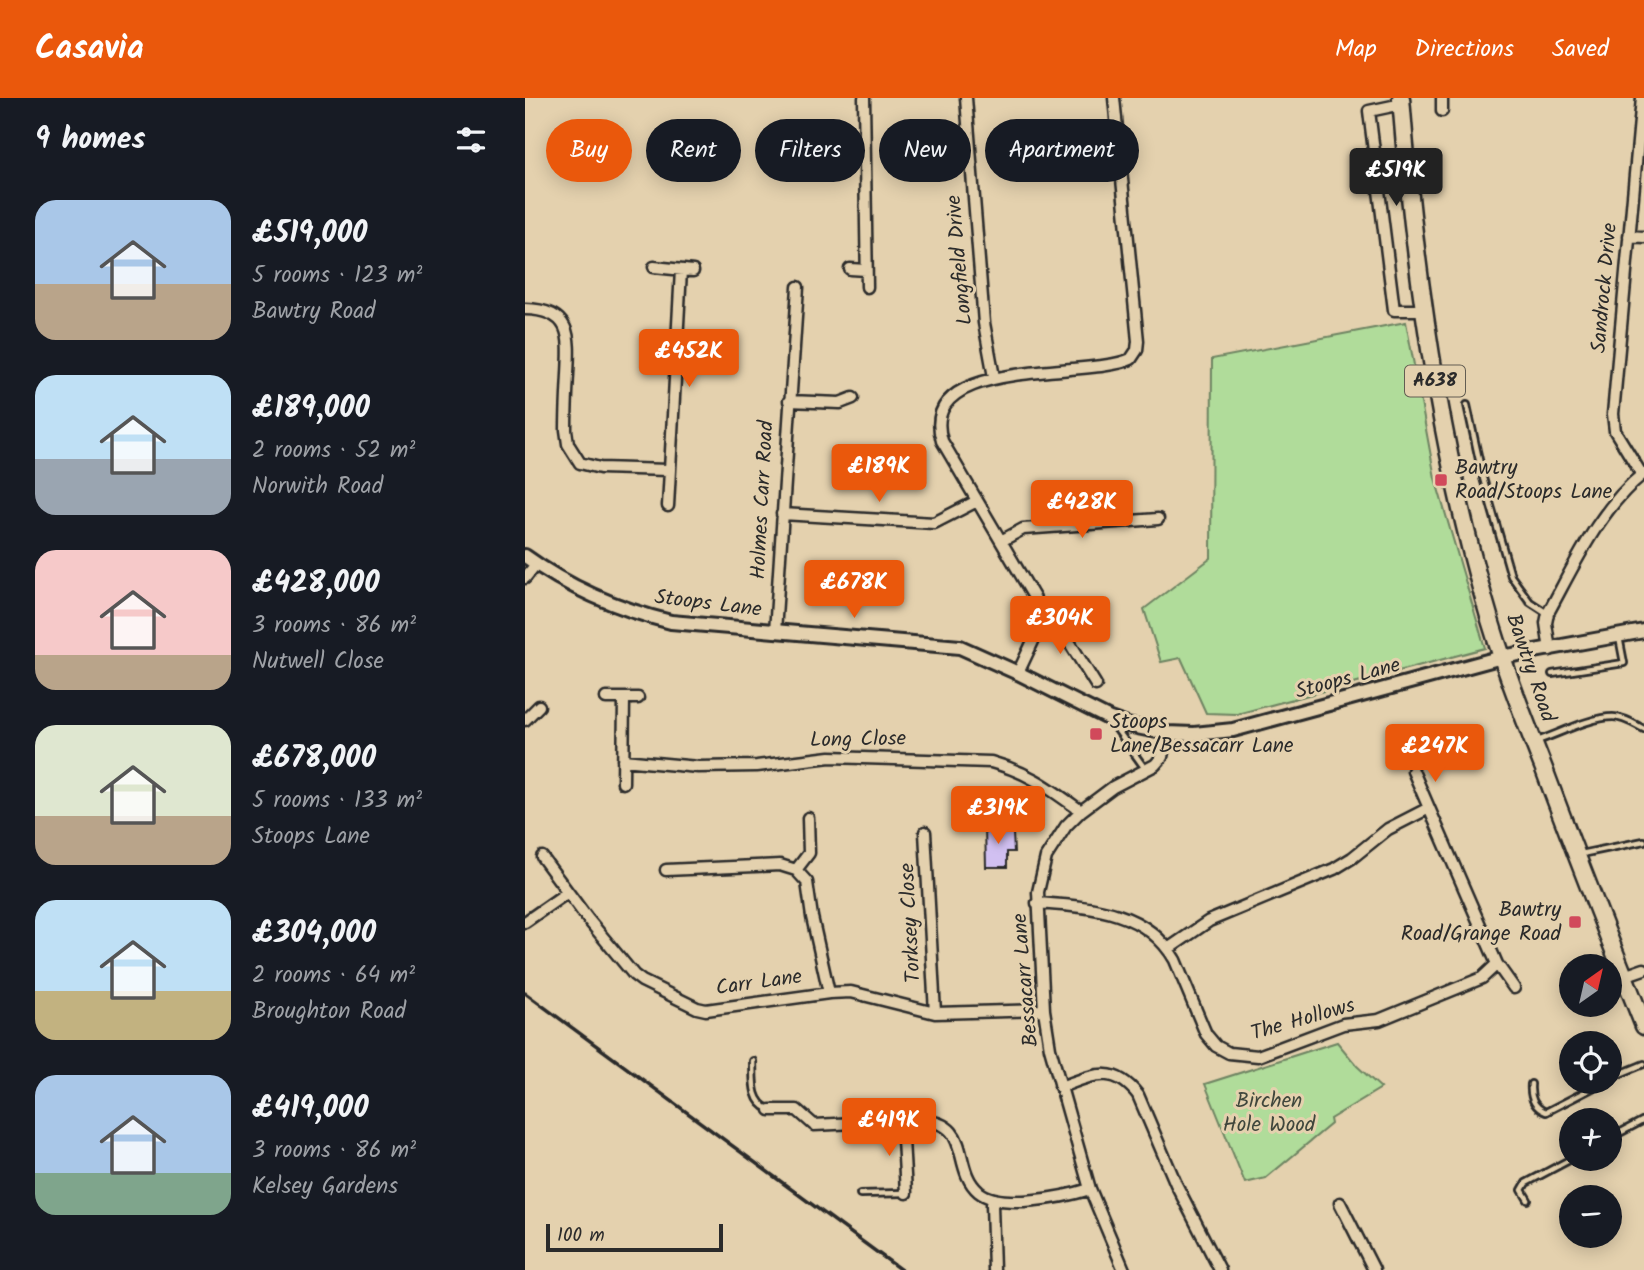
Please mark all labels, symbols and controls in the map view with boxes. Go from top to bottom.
text: Casavia [35,23,144,76]
text: Map [1335,30,1377,69]
text: Directions [1415,30,1514,69]
text: Saved [1552,30,1609,69]
text: 9 homes [35,116,146,164]
chip: Buy [546,119,632,182]
chip: Rent [646,119,741,182]
chip: Filters [755,119,865,182]
chip: New [879,119,971,182]
chip: Apartment [985,119,1139,182]
icon: filters [452,121,490,159]
pin: £519K [1347,148,1445,208]
text: £519K [1366,153,1426,189]
street label: Longfield Drive [938,193,982,326]
text: £519,000 [252,210,367,258]
street label: Sandrock Drive [1583,221,1627,354]
icon: home [91,228,175,312]
text: 5 rooms · 123 m² [252,258,422,294]
text: Bawtry Road [252,294,376,330]
pin: £452K [640,330,738,389]
text: £452K [655,334,723,370]
road number: A638 [1405,366,1465,396]
text: £189,000 [252,385,370,433]
icon: home [91,403,175,487]
street label: Holmes Carr Road [742,419,784,580]
text: 2 rooms · 52 m² [252,433,415,469]
pin: £189K [830,444,928,504]
text: £189K [848,449,910,485]
place label: Bawtry Road/Stoops Lane [1455,452,1613,509]
text: Norwith Road [252,469,383,505]
marker: Bawtry Road/Stoops Lane [1433,472,1449,488]
pin: £428K [1033,480,1131,540]
text: £428K [1047,485,1117,521]
text: £428,000 [252,560,380,608]
pin: £678K [805,560,903,620]
text: £678K [820,565,888,601]
icon: home [91,578,175,662]
street label: Stoops Lane [653,581,764,627]
pin: £304K [1011,596,1109,656]
text: £304K [1026,601,1094,637]
text: 3 rooms · 86 m² [252,608,416,644]
street label: Bawtry Road [1496,609,1564,727]
text: Nutwell Close [252,644,384,680]
street label: Stoops Lane [1292,649,1405,709]
place label: Stoops Lane/Bessacarr Lane [1110,706,1294,763]
street label: Long Close [810,723,907,757]
pin: £247K [1386,724,1484,784]
marker: Stoops Lane/Bessacarr Lane [1088,726,1104,742]
text: £247K [1401,729,1469,765]
text: £678,000 [252,735,376,783]
icon: home [91,753,175,837]
text: 5 rooms · 133 m² [252,783,422,819]
pin: £319K [949,786,1047,846]
text: £319K [967,791,1029,827]
text: Stoops Lane [252,819,370,855]
street label: Torksey Close [891,862,931,984]
place label: Bawtry Road/Grange Road [1401,894,1562,951]
text: £304,000 [252,910,376,958]
street label: Bessacarr Lane [1004,911,1048,1048]
marker: Bawtry Road/Grange Road [1567,914,1583,930]
icon: home [91,928,175,1012]
north arrow [1559,954,1622,1017]
map controls [1559,954,1622,1248]
text: 2 rooms · 64 m² [252,958,415,994]
street label: Carr Lane [714,961,805,1005]
street label: The Hollows [1247,989,1359,1051]
text: Broughton Road [252,994,406,1030]
button: locate [1559,1031,1622,1094]
text: £419,000 [252,1085,369,1133]
park label: Birchen Hole Wood [1223,1085,1316,1142]
pin: £419K [840,1098,938,1158]
icon: home [91,1103,175,1187]
text: £419K [858,1103,920,1139]
button: + [1559,1108,1622,1171]
text: 3 rooms · 86 m² [252,1133,416,1169]
text: Kelsey Gardens [252,1169,398,1205]
button: − [1559,1185,1622,1248]
scale bar [546,1221,723,1253]
text: 100 m [557,1221,605,1251]

